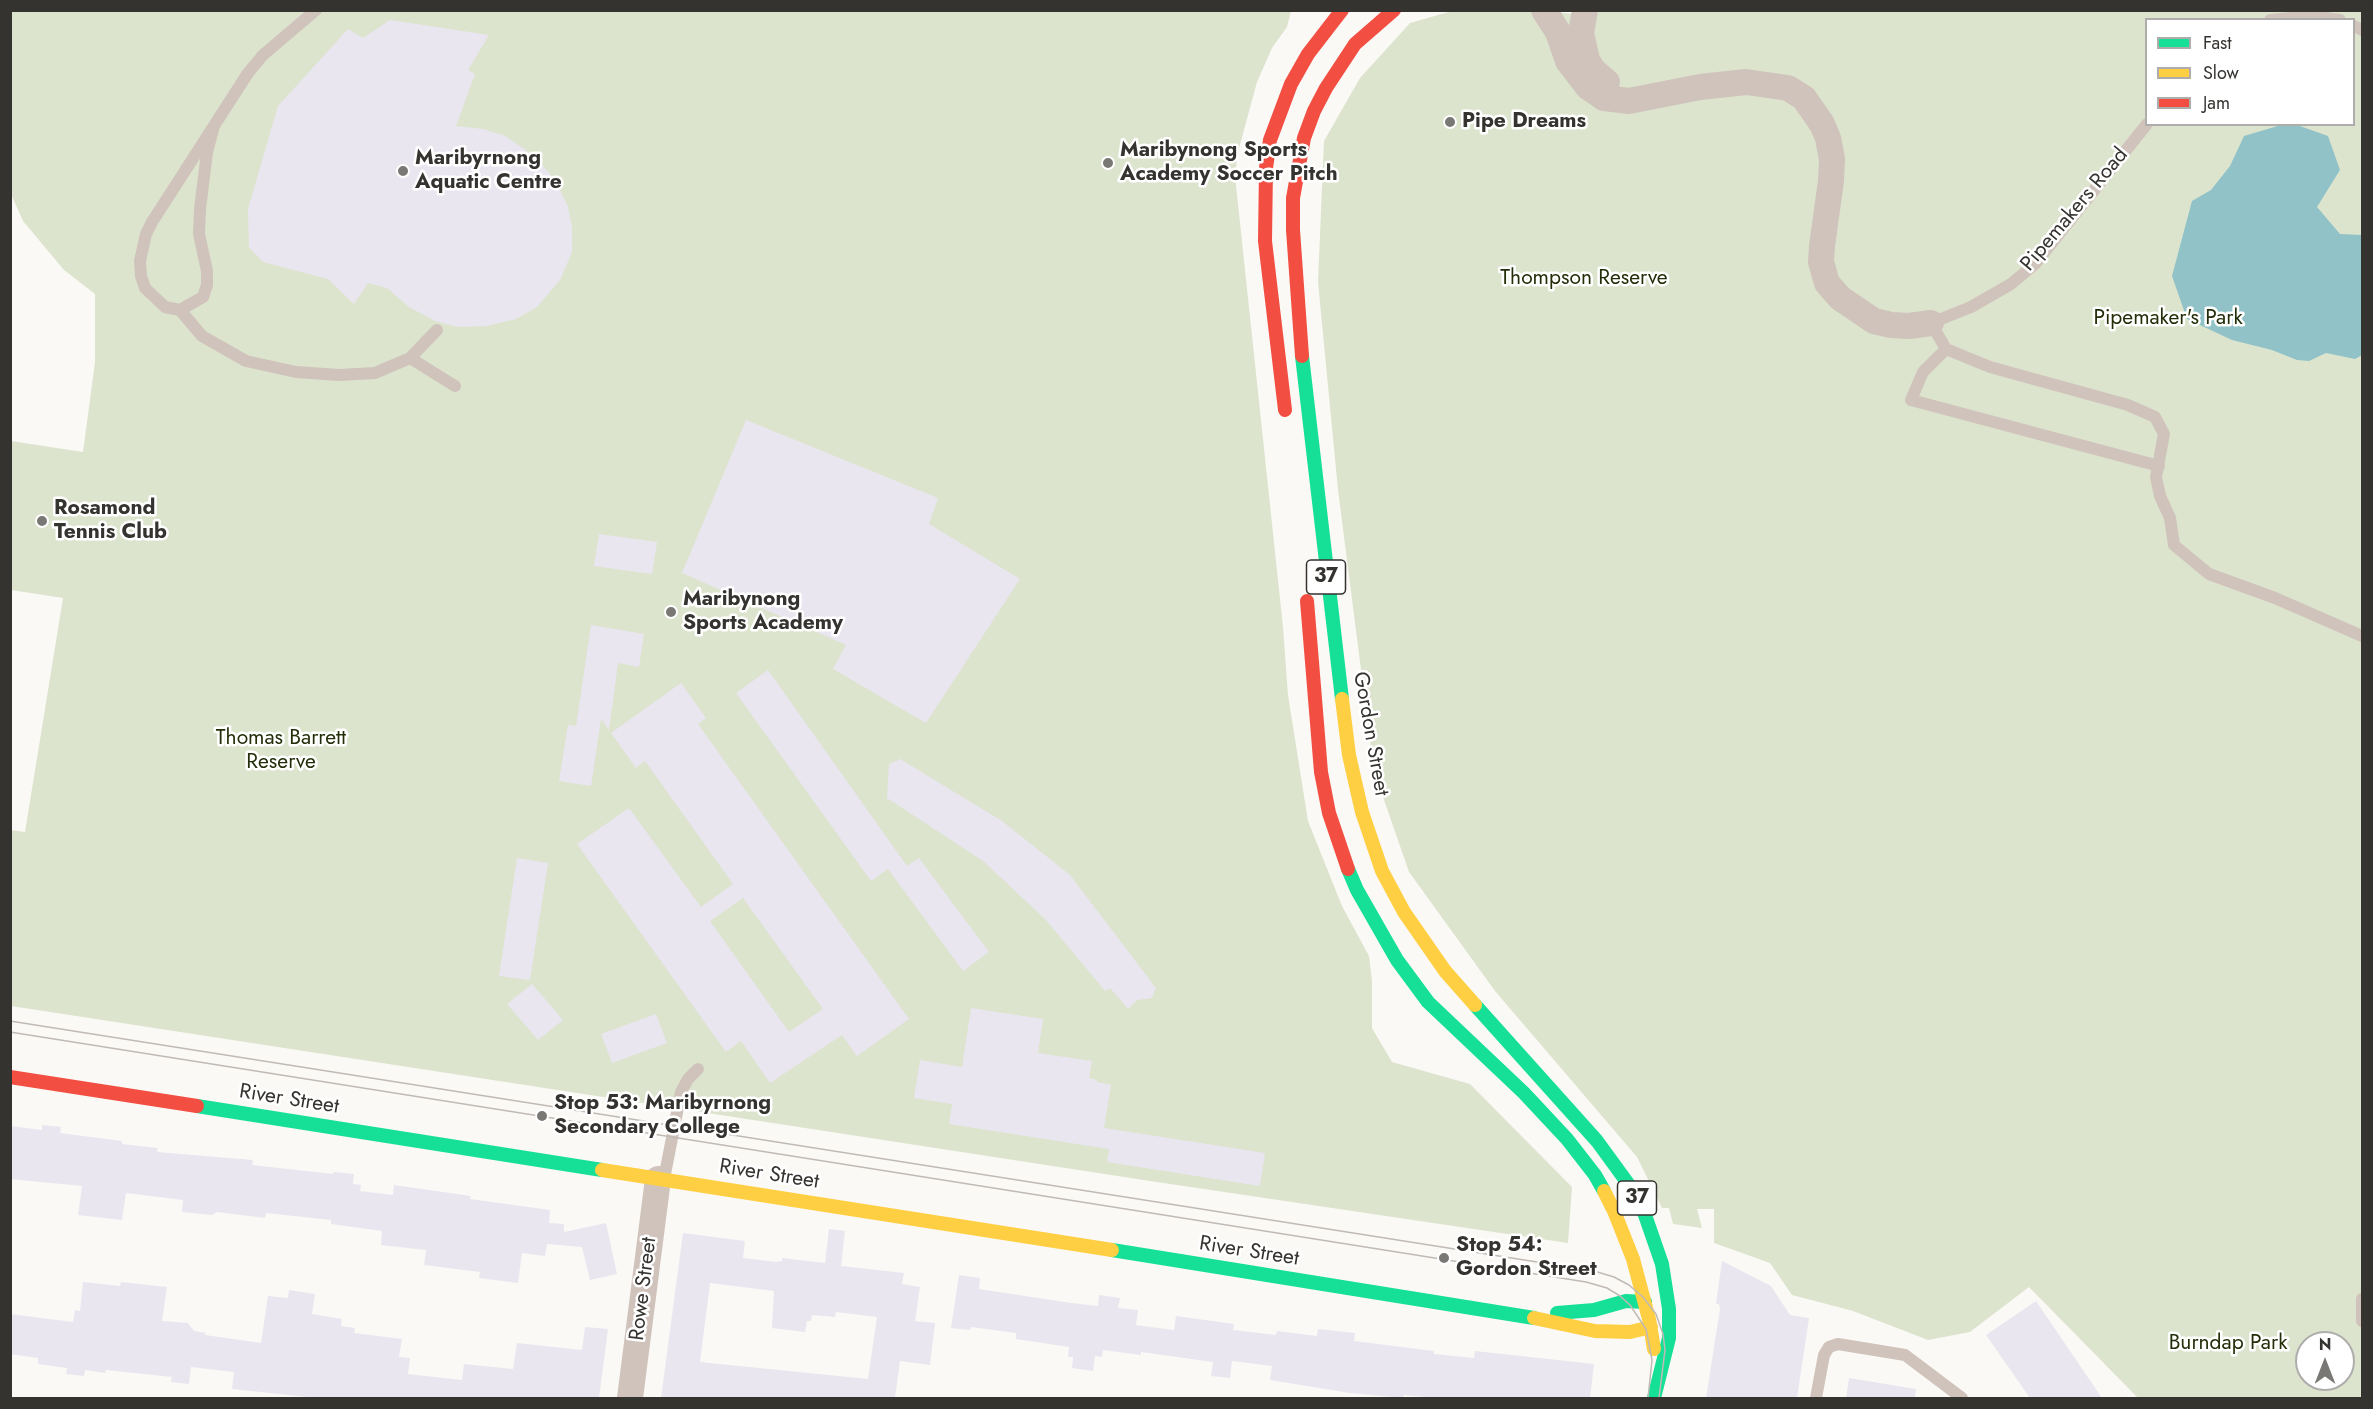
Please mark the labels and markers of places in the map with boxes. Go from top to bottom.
place label: Pipe Dreams [1462,109,1586,135]
marker: Pipe Dreams [1443,115,1457,129]
place label: Maribynong Sports Academy Soccer Pitch [1120,138,1338,188]
place label: Maribyrnong Aquatic Centre [415,146,562,196]
marker: Maribynong Sports Academy Soccer Pitch [1101,156,1115,170]
marker: Maribyrnong Aquatic Centre [396,164,410,178]
place label: Rosamond Tennis Club [54,496,167,546]
marker: Rosamond Tennis Club [35,514,49,528]
place label: Maribynong Sports Academy [683,587,843,637]
marker: Maribynong Sports Academy [664,605,678,619]
place label: Stop 53: Maribyrnong Secondary College [554,1091,771,1141]
marker: Stop 53: Maribyrnong Secondary College [535,1109,549,1123]
place label: Stop 54: Gordon Street [1456,1233,1597,1283]
marker: Stop 54: Gordon Street [1437,1251,1451,1265]

